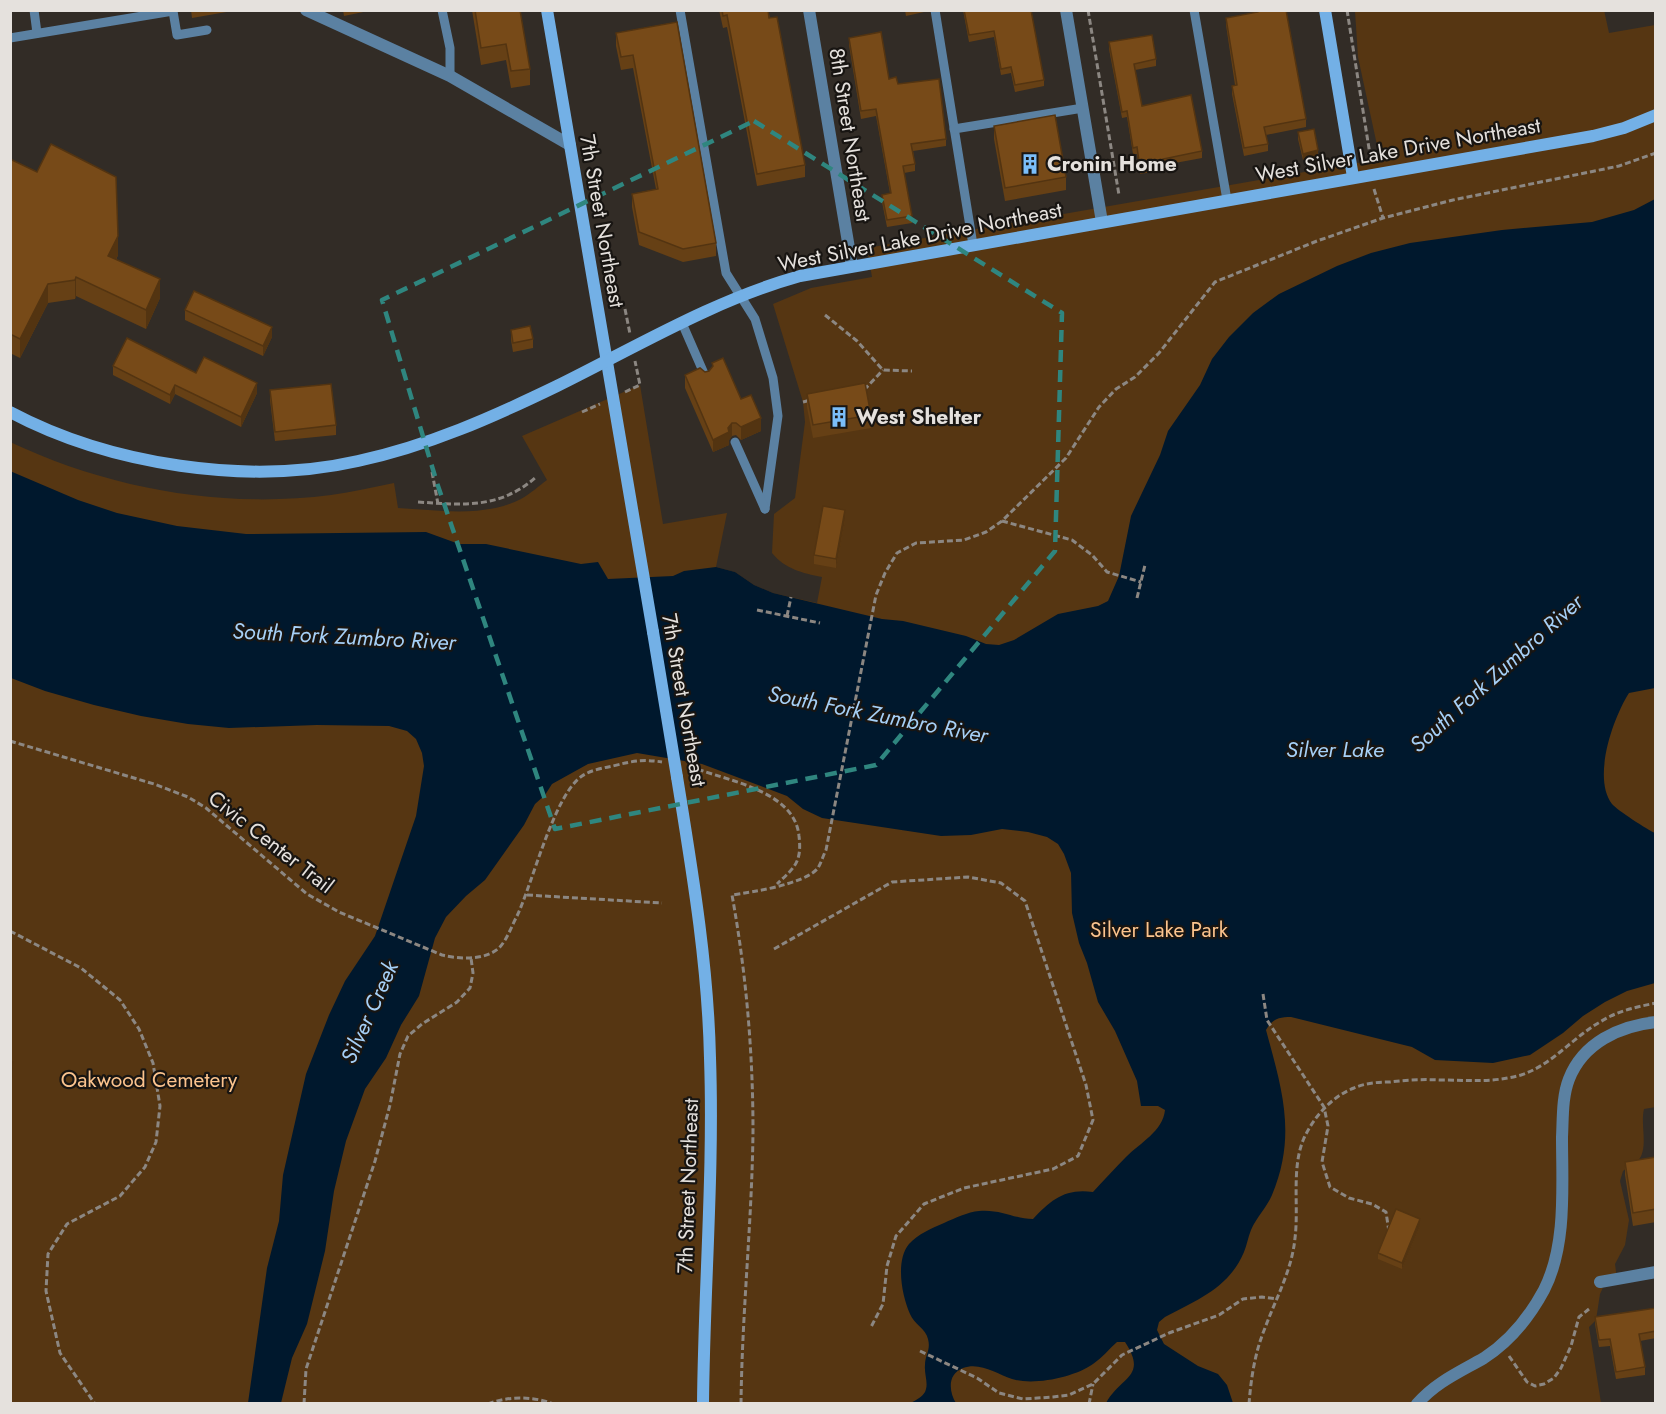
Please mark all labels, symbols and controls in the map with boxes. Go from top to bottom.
street label: 8th Street Northeast [821,46,879,224]
street label: West Silver Lake Drive Northeast [1253,110,1543,190]
street label: 7th Street Northeast [572,132,632,310]
place label: Cronin Home [1047,149,1177,179]
building icon: Cronin Home [1018,152,1042,176]
street label: West Silver Lake Drive Northeast [775,195,1065,279]
place label: West Shelter [856,402,982,432]
building icon: West Shelter [827,405,851,429]
water label: South Fork Zumbro River [1402,585,1591,760]
street label: 7th Street Northeast [654,611,714,789]
water label: South Fork Zumbro River [231,614,458,658]
water label: South Fork Zumbro River [765,677,992,751]
water label: Silver Lake [1286,733,1384,765]
street label: Civic Center Trail [202,783,340,901]
park label: Silver Lake Park [1090,915,1229,945]
water label: Silver Creek [332,954,406,1068]
park label: Oakwood Cemetery [61,1065,238,1095]
street label: 7th Street Northeast [670,1098,706,1274]

